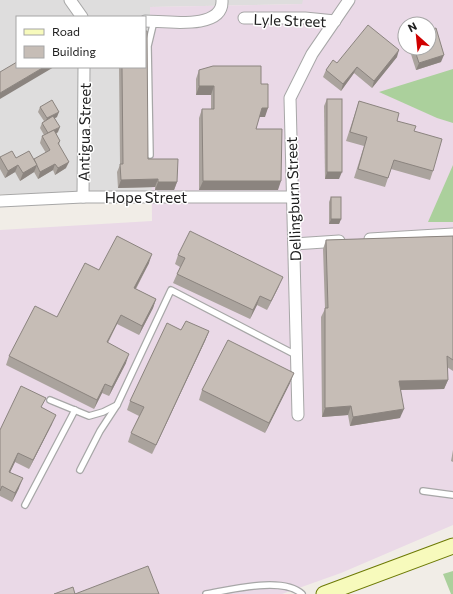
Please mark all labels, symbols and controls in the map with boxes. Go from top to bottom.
street label: Lyle Street [253,10,327,30]
legend [16,16,146,68]
north arrow [397,16,437,56]
text: N [406,19,419,34]
text: Road [52,24,80,38]
text: Building [52,44,96,58]
street label: Antigua Street [74,83,94,181]
street label: Dellingburn Street [282,137,304,261]
street label: Hope Street [105,188,187,206]

